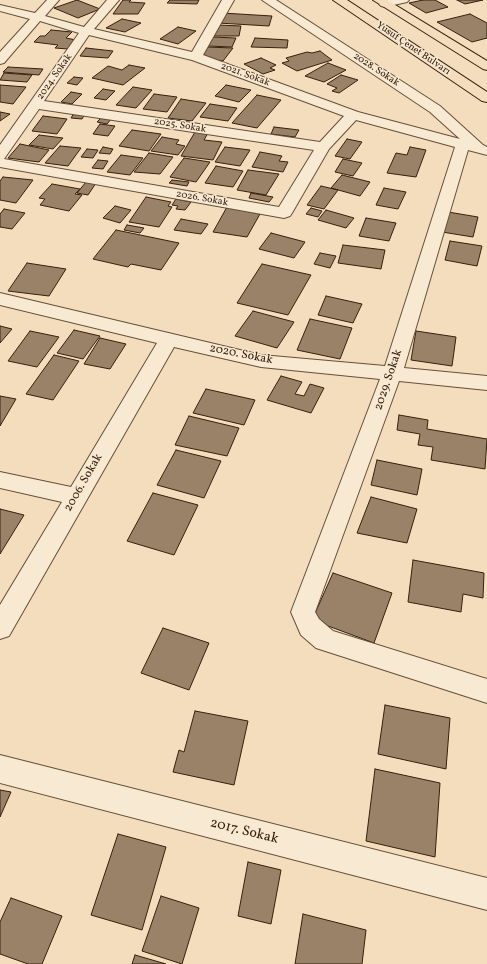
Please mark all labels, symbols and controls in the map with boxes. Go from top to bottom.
street label: Yusuf Çenet Bulvarı [374,20,452,78]
street label: 2028. Sokak [351,51,401,89]
street label: 2024. Sokak [35,52,75,102]
street label: 2021. Sokak [219,61,271,89]
street label: 2025. Sokak [153,116,207,136]
street label: 2026. Sokak [175,189,229,209]
street label: 2020. Sokak [208,342,274,368]
street label: 2029. Sokak [372,348,406,412]
street label: 2006. Sokak [62,452,106,514]
street label: 2017. Sokak [208,815,280,849]

